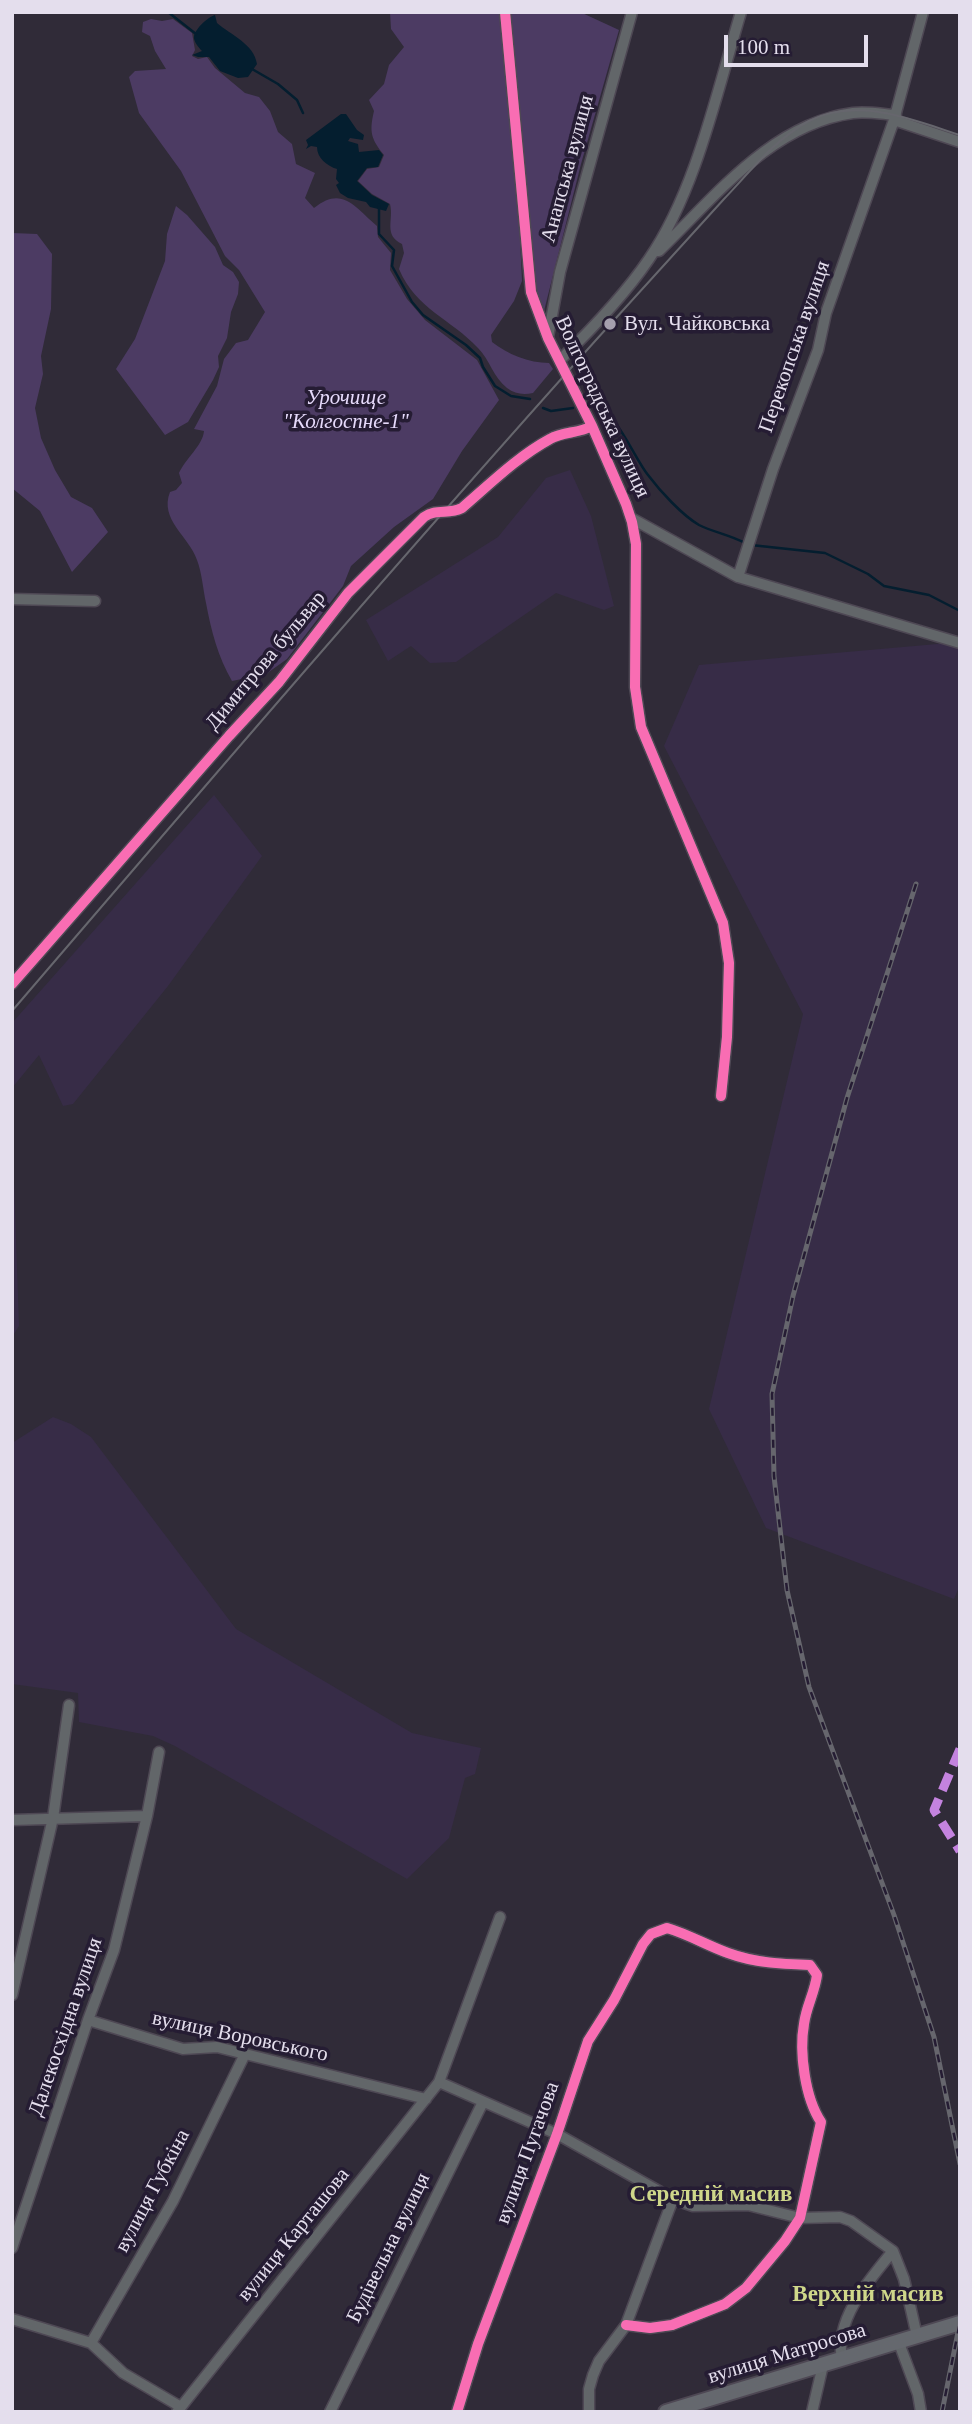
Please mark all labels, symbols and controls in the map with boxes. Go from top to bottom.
scale bar [727,21,870,65]
text: 100 m [737,35,790,59]
street label: Анапська вулиця [536,93,600,245]
street label: Перекопська вулиця [754,258,836,436]
place label: Вул. Чайковська [624,311,770,337]
street label: Волгоградська вулиця [549,312,655,502]
marker: Вул. Чайковська [602,316,618,332]
park label: Урочище "Колгоспне-1" [283,385,409,435]
street label: Димитрова бульвар [201,586,331,736]
street label: Далекосхідна вулиця [24,1934,108,2120]
street label: вулиця Воровського [150,2006,330,2068]
street label: вулиця Пугачова [491,2078,565,2228]
street label: вулиця Губкіна [110,2125,196,2257]
street label: вулиця Карташова [233,2163,355,2307]
street label: Будівельна вулиця [342,2169,436,2327]
district label: Середній масив [630,2181,792,2209]
district label: Верхній масив [792,2281,944,2309]
street label: вулиця Матросова [705,2318,869,2390]

